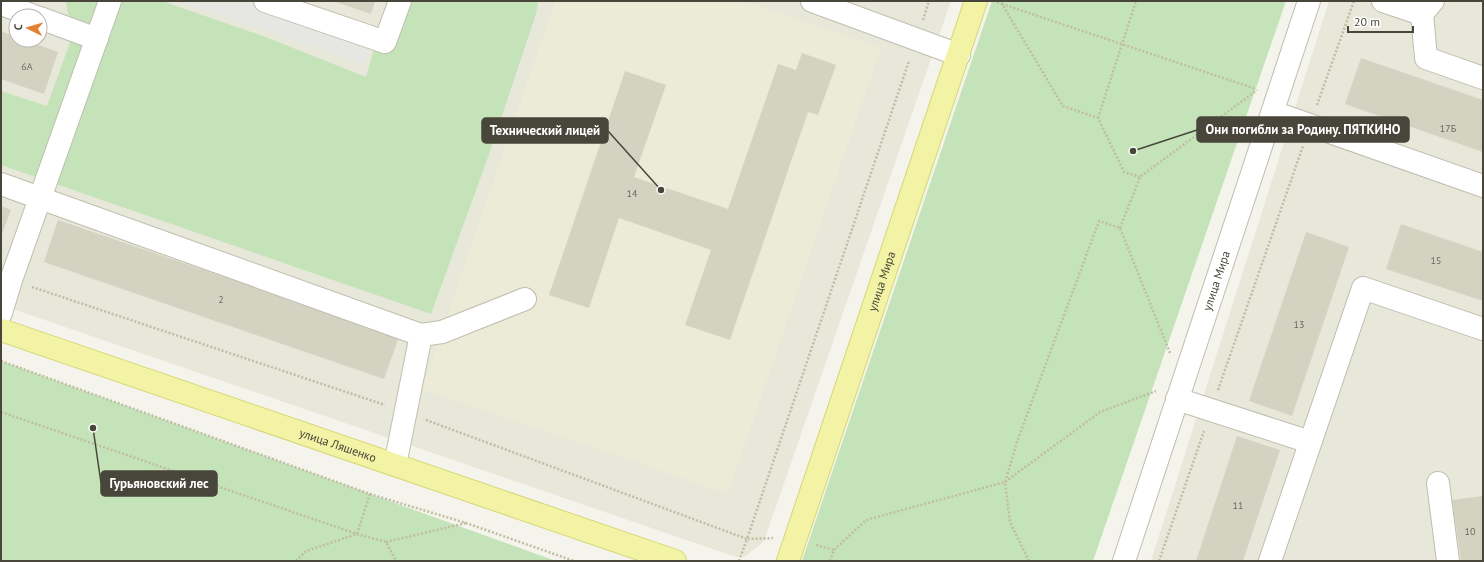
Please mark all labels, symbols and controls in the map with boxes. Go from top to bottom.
north arrow [8,8,48,48]
scale bar [1348,8,1413,34]
text: 20 m [1354,14,1380,29]
text: С [11,23,25,31]
house number: 6А [21,60,33,73]
callout: Они погибли за Родину. ПЯТКИНО [1197,117,1409,142]
callout: Технический лицей [482,118,608,143]
text: Они погибли за Родину. ПЯТКИНО [1206,121,1401,138]
text: Технический лицей [490,122,600,139]
house number: 17Б [1440,122,1457,135]
house number: 14 [627,187,638,200]
street label: улица Мира [864,249,898,313]
street label: улица Мира [1199,249,1233,313]
house number: 15 [1431,254,1441,267]
house number: 2 [218,293,224,306]
house number: 13 [1294,318,1304,331]
street label: улица Ляшенко [297,425,378,465]
callout: Гурьяновский лес [101,471,217,496]
text: Гурьяновский лес [109,475,209,492]
house number: 11 [1233,499,1243,512]
house number: 10 [1465,525,1476,538]

